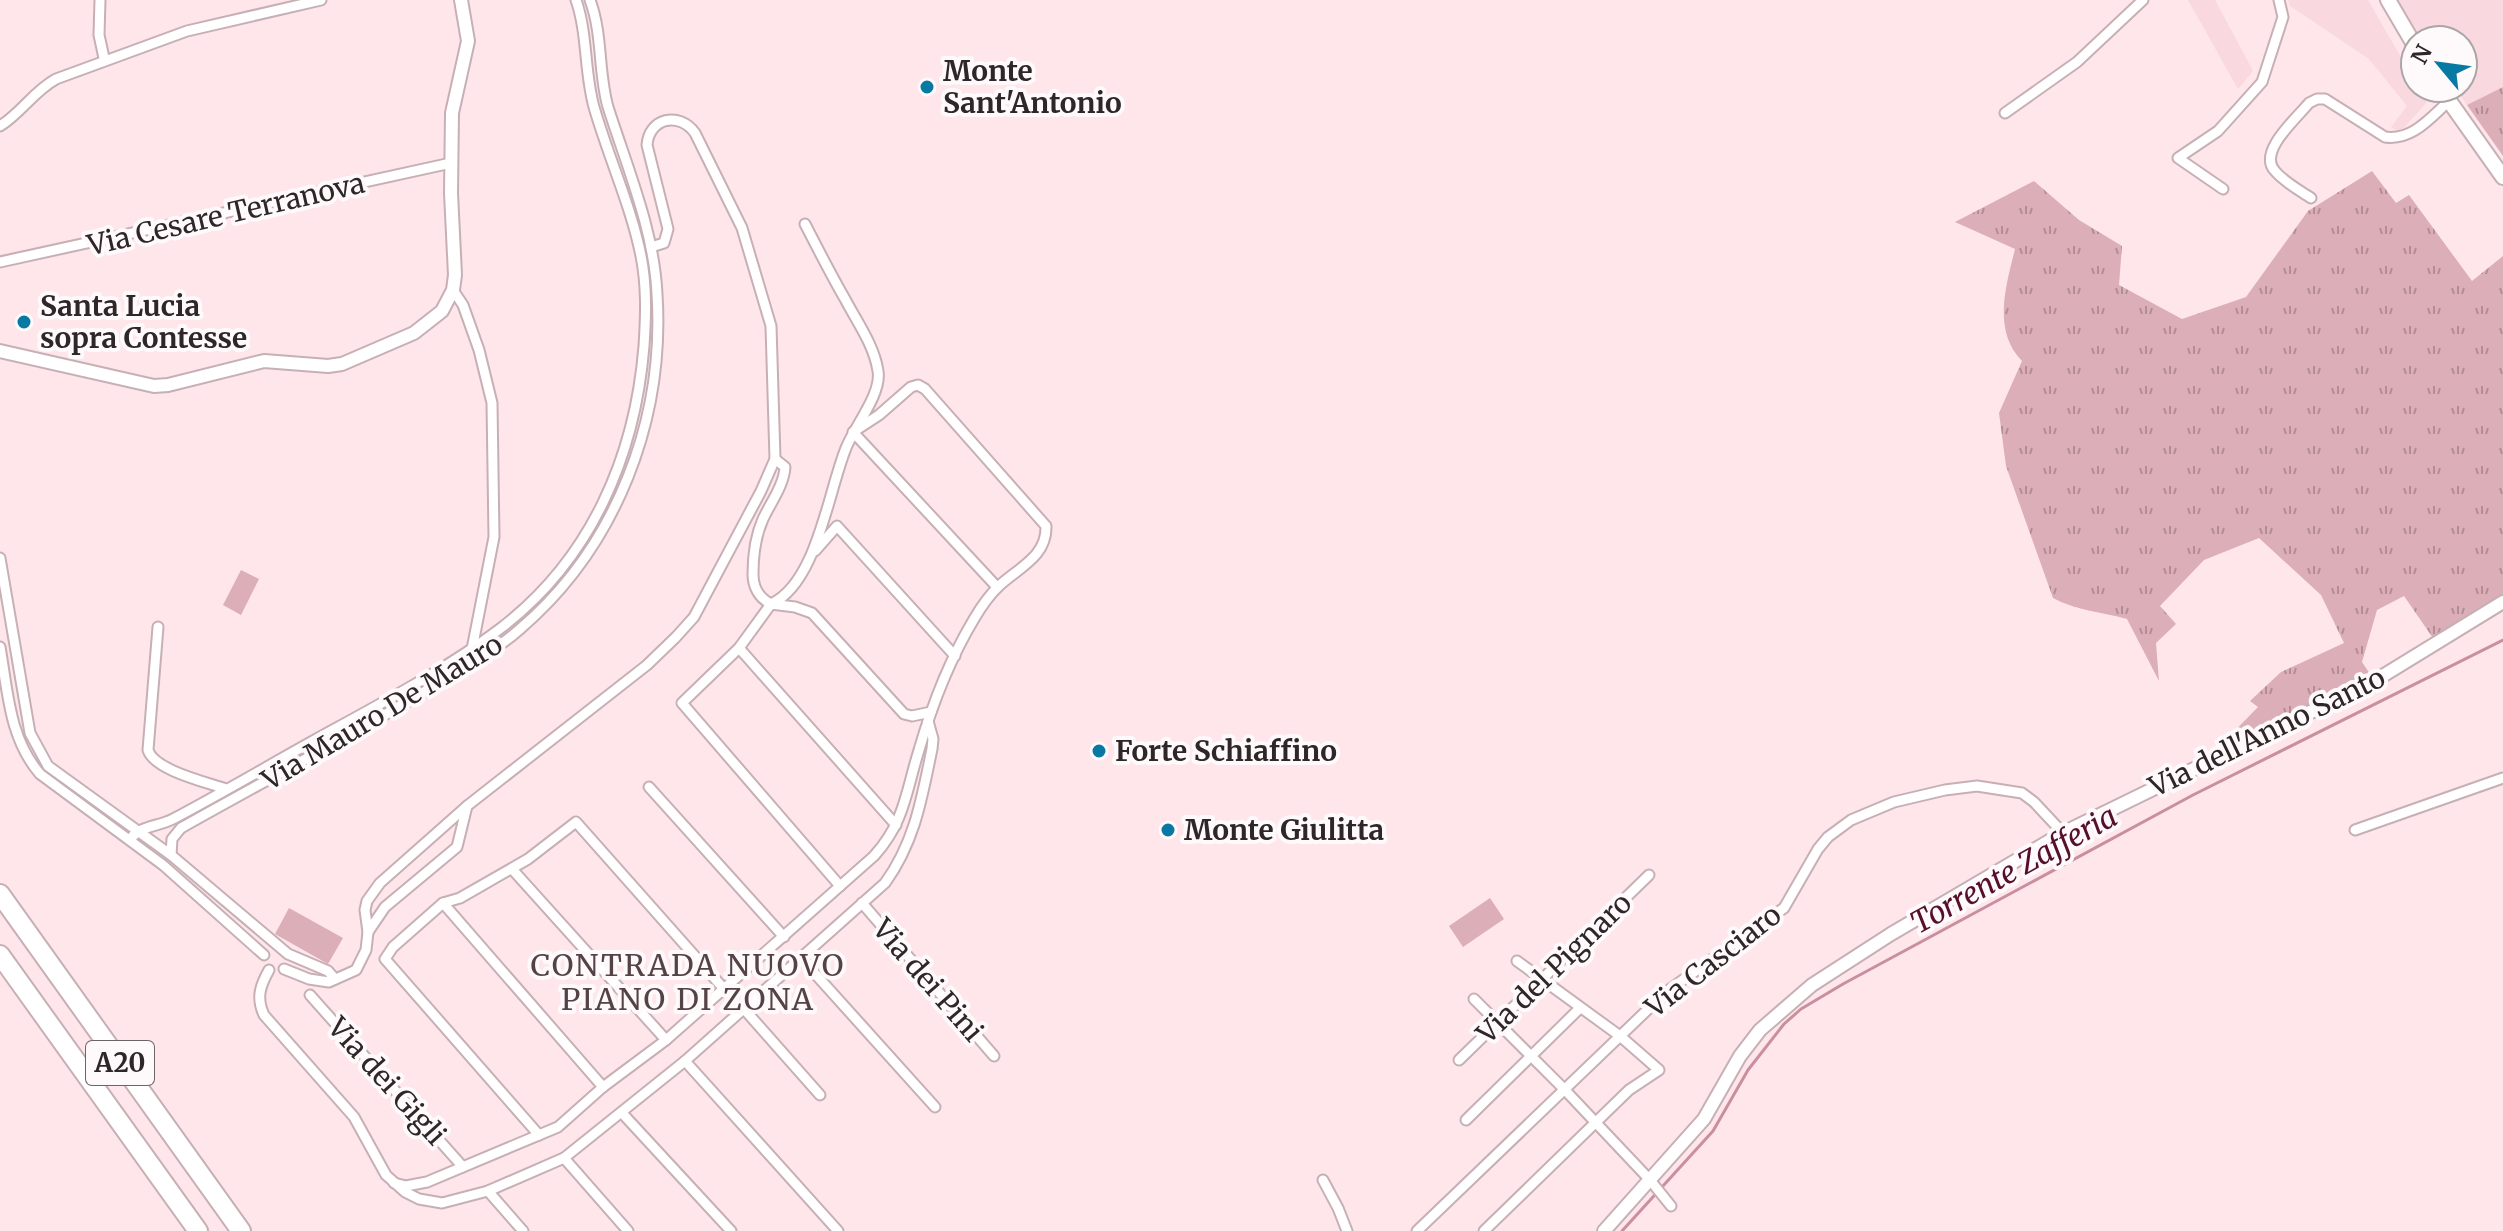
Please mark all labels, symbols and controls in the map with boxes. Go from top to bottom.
north arrow [2399,24,2479,104]
text: N [2405,39,2438,69]
place label: Monte Sant'Antonio [943,53,1122,121]
marker: Monte Sant'Antonio [918,78,936,96]
street label: Via Cesare Terranova [83,165,368,264]
place label: Santa Lucia sopra Contesse [40,288,247,356]
marker: Santa Lucia sopra Contesse [15,313,33,331]
street label: Via Mauro De Mauro [254,626,509,799]
street label: Via dell'Anno Santo [2142,659,2391,805]
place label: Forte Schiaffino [1115,733,1337,769]
marker: Forte Schiaffino [1090,742,1108,760]
water label: Torrente Zafferia [1904,797,2123,942]
place label: Monte Giulitta [1184,812,1385,848]
marker: Monte Giulitta [1159,821,1177,839]
street label: Via del Pignaro [1468,885,1639,1052]
street label: Via Casciaro [1637,897,1788,1026]
street label: Via dei Pini [864,910,991,1049]
district label: CONTRADA NUOVO PIANO DI ZONA [531,946,845,1018]
street label: Via dei Gigli [319,1009,454,1152]
road number: A20 [86,1041,154,1085]

